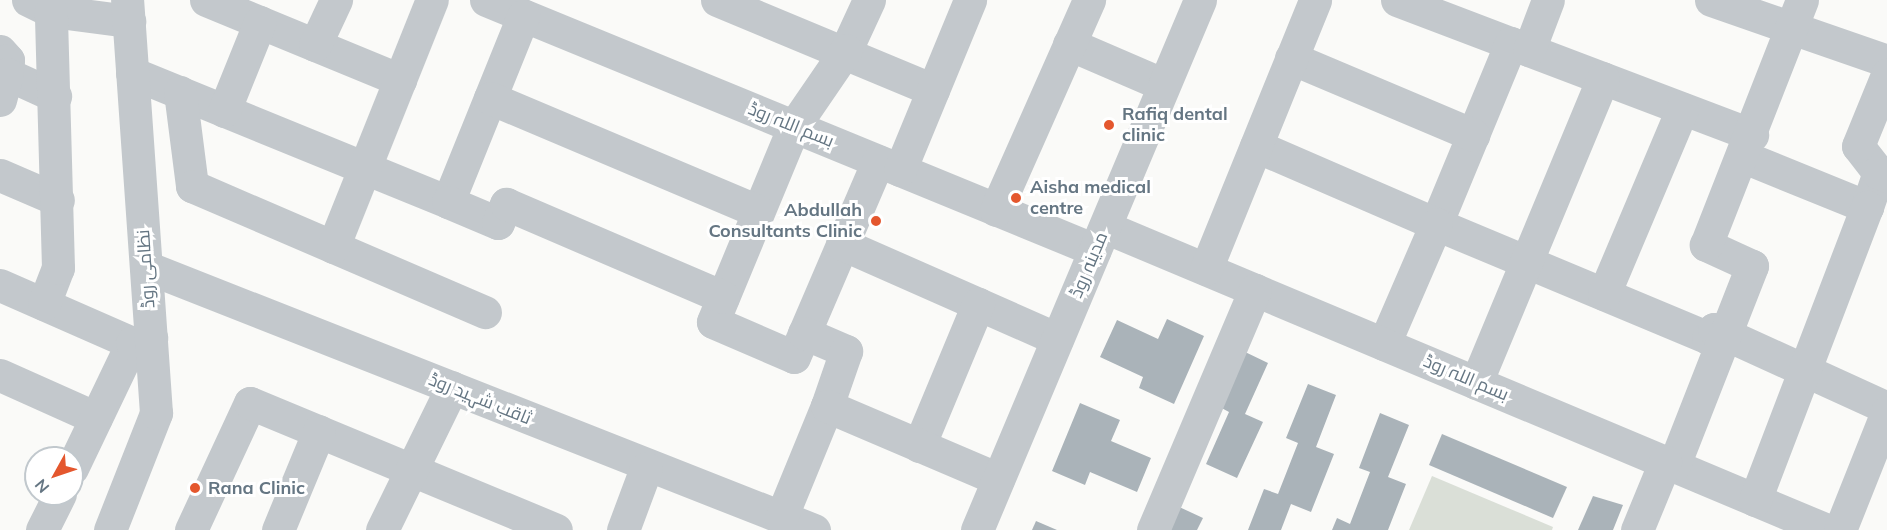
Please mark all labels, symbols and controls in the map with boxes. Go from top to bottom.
street label: بسم اللہ روڈ [745,98,837,152]
place label: Rafiq dental clinic [1122,104,1228,146]
marker: Rafiq dental clinic [1100,116,1118,134]
place label: Aisha medical centre [1030,177,1151,219]
marker: Aisha medical centre [1007,189,1025,207]
place label: Abdullah Consultants Clinic [708,200,862,242]
marker: Abdullah Consultants Clinic [867,212,885,230]
street label: نظامی روڈ [132,229,160,309]
street label: مدینہ روڈ [1065,229,1113,301]
street label: بسم اللہ روڈ [1420,350,1512,406]
street label: ثاقب شہید روڈ [426,369,534,429]
north arrow [24,446,84,506]
text: N [30,475,53,497]
place label: Rana Clinic [208,477,305,499]
marker: Rana Clinic [186,479,204,497]

